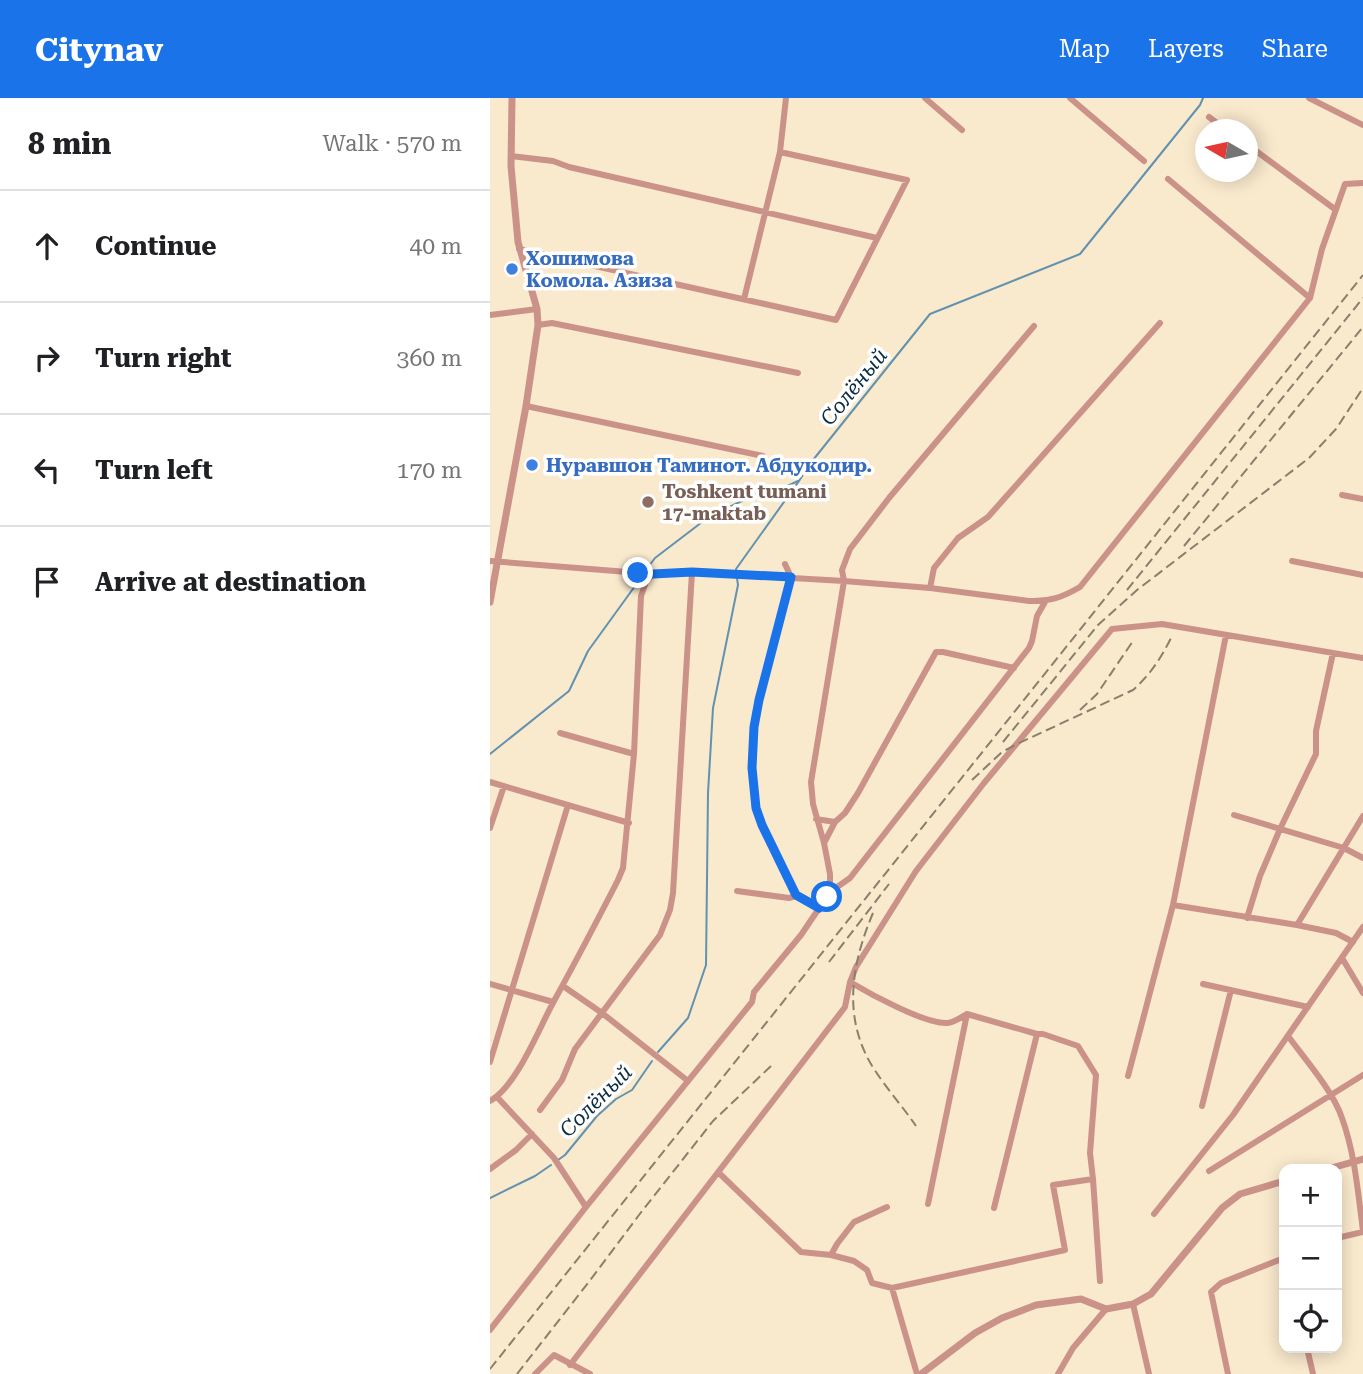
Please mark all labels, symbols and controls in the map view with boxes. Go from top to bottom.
text: Citynav [35,30,163,69]
text: Map [1059,35,1110,63]
text: Layers [1148,35,1224,63]
text: Share [1262,35,1328,63]
north arrow [1195,119,1258,182]
text: 8 min [28,126,111,161]
text: Walk · 570 m [323,130,462,157]
icon: ahead [28,227,66,265]
text: Continue [95,231,217,261]
text: 40 m [409,233,462,260]
place label: Хошимова Комола. Азиза [526,247,673,292]
marker: Хошимова Комола. Азиза [504,261,520,277]
icon: right [28,339,66,377]
text: Turn right [95,343,231,373]
water label: Солёный [816,344,892,430]
text: 360 m [397,345,462,372]
icon: left [28,451,66,489]
place label: Нуравшон Таминот. Абдукодир. [546,454,872,477]
text: Turn left [95,455,213,485]
text: 170 m [397,457,462,484]
marker: Нуравшон Таминот. Абдукодир. [524,457,540,473]
place label: Toshkent tumani 17-maktab [662,480,827,525]
marker: Toshkent tumani 17-maktab [640,494,656,510]
route end [622,557,653,588]
icon: arrive [28,563,66,601]
text: Arrive at destination [95,567,366,597]
route start [811,881,842,912]
water label: Солёный [555,1060,637,1142]
map controls [1279,1164,1342,1353]
button: + [1279,1164,1342,1227]
button: − [1279,1227,1342,1290]
button: locate [1279,1290,1342,1353]

